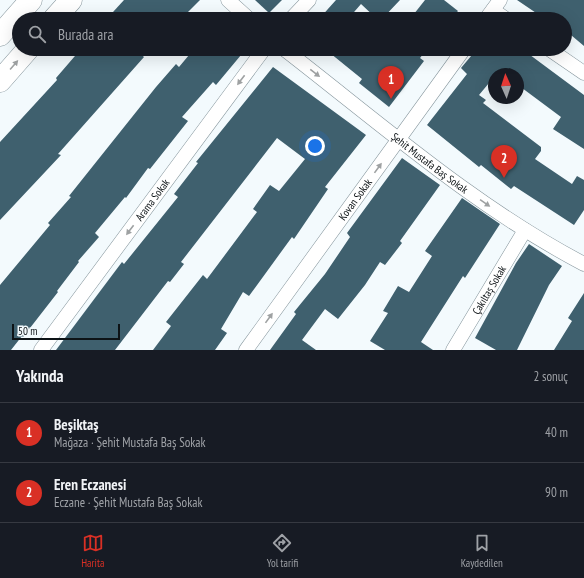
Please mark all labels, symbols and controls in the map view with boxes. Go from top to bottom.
search box [12,12,572,56]
icon: search [26,23,48,45]
text: Burada ara [58,25,113,44]
one-way arrow [9,60,19,70]
pin: 1 [378,66,404,99]
north arrow [488,68,524,104]
one-way arrow [309,69,320,77]
one-way arrow [237,75,245,86]
street label: Şehit Mustafa Baş Sokak [389,129,471,197]
your location [305,136,325,156]
pin: 2 [491,145,517,178]
one-way arrow [374,162,382,173]
street label: Arama Sokak [132,175,173,224]
street label: Kovan Sokak [335,175,375,223]
one-way arrow [480,199,490,207]
one-way arrow [126,224,134,235]
street label: Çakıltaş Sokak [469,262,509,317]
one-way arrow [265,313,273,324]
scale bar [12,322,120,341]
text: 50 m [18,324,37,338]
text: Yakında [16,365,63,387]
text: 2 sonuç [533,368,568,385]
text: Beşiktaş [54,415,98,434]
text: 1 [26,424,32,441]
text: 40 m [545,424,568,441]
text: Mağaza · Şehit Mustafa Baş Sokak [54,434,206,451]
text: Eren Eczanesi [54,475,126,494]
text: 2 [26,484,32,501]
text: 90 m [545,484,568,501]
text: Eczane · Şehit Mustafa Baş Sokak [54,494,202,511]
tab: Harita [81,532,104,570]
tab: Yol tarifi [267,532,298,570]
tab: Kaydedilen [461,532,503,570]

